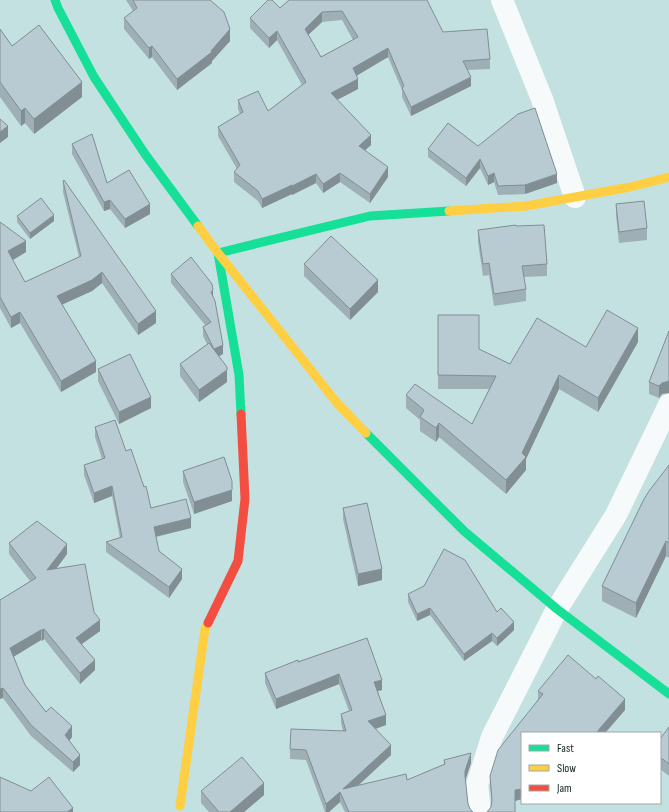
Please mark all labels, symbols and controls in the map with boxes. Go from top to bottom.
legend [521,732,661,804]
text: Fast [557,741,574,756]
text: Slow [557,761,576,776]
text: Jam [556,781,572,796]

